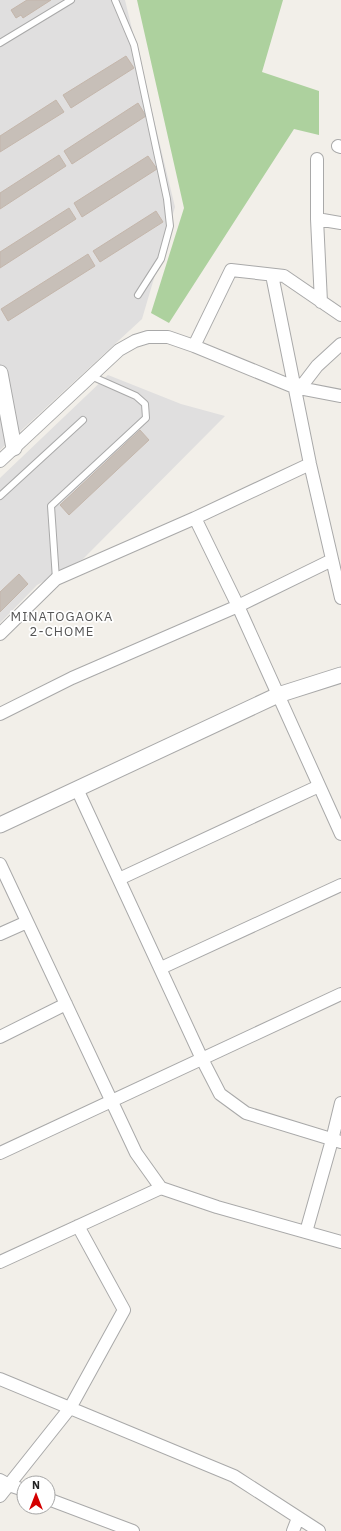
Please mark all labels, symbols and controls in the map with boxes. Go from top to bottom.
district label: MINATOGAOKA 2-CHOME [11,608,113,640]
north arrow [16,1475,56,1515]
text: N [32,1478,40,1492]

